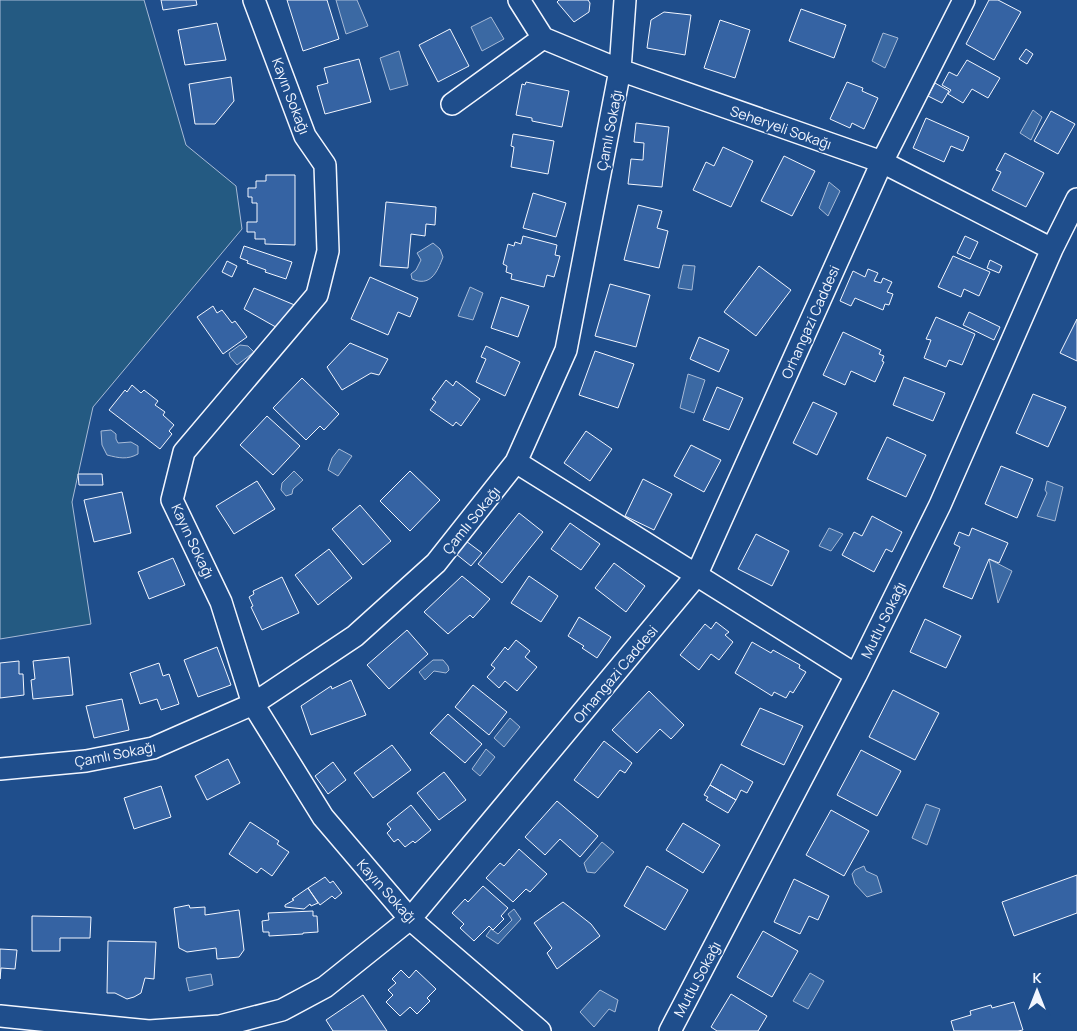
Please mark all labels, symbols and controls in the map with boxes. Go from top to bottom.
street label: Kayın Sokağı [268,55,314,137]
street label: Çamlı Sokağı [592,88,626,172]
street label: Seheryeli Sokağı [728,101,834,153]
street label: Orhangazi Caddesi [776,262,844,382]
street label: Çamlı Sokağı [438,482,504,558]
street label: Kayın Sokağı [167,500,219,582]
street label: Mutlu Sokağı [856,578,910,662]
street label: Orhangazi Caddesi [568,621,662,727]
street label: Çamlı Sokağı [73,737,157,771]
street label: Kayın Sokağı [353,855,421,927]
street label: Mutlu Sokağı [669,938,725,1020]
north arrow [1012,966,1062,1016]
text: K [1032,968,1042,987]

